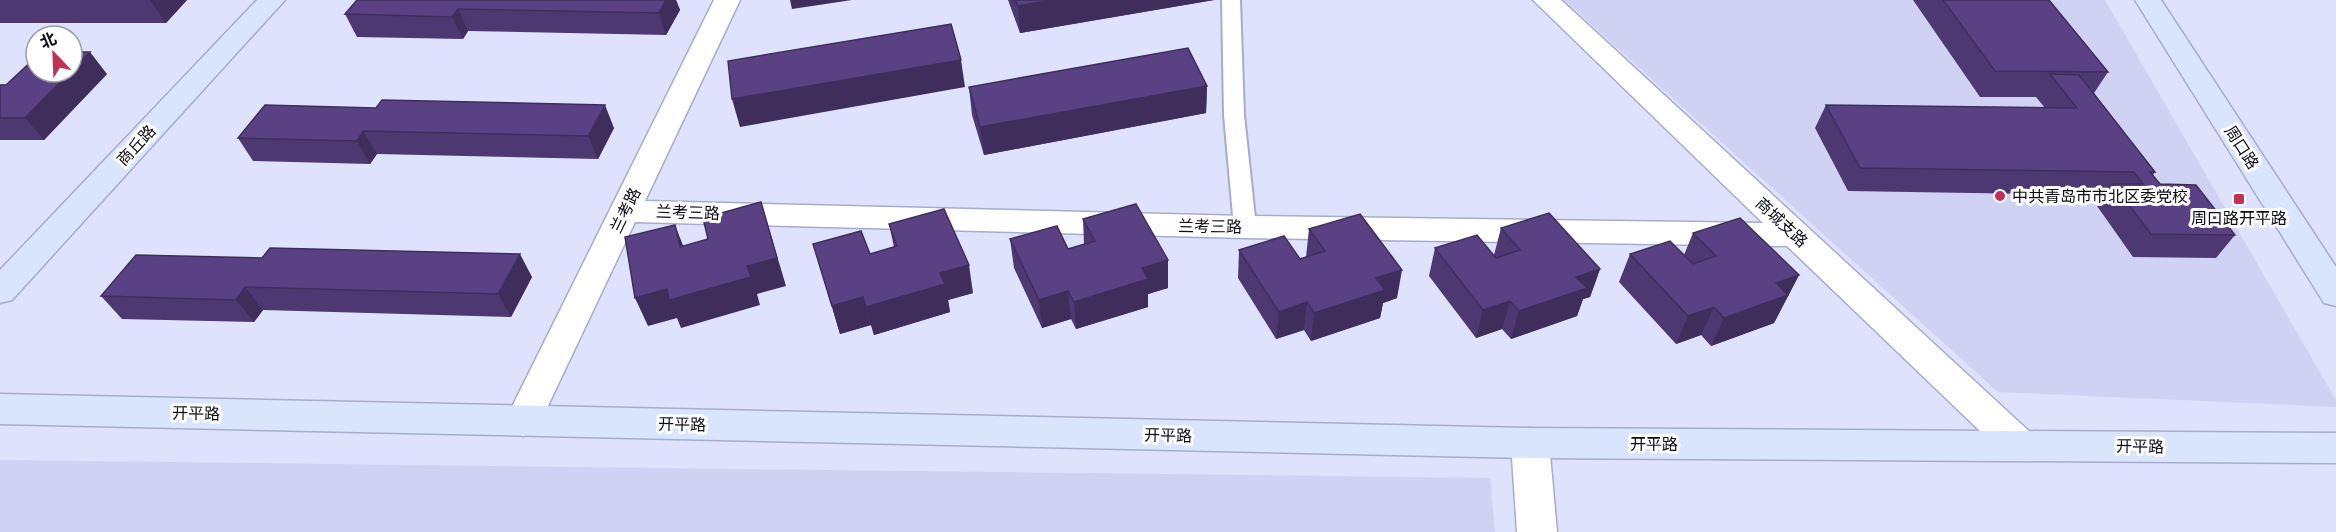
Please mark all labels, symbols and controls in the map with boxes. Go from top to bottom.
north arrow [24,24,84,84]
text: 北 [37,28,59,53]
street label: 商丘路 [112,121,160,169]
street label: 周口路 [2221,121,2263,173]
street label: 兰考路 [605,184,645,236]
place label: 中共青岛市市北区委党校 [2012,186,2188,206]
marker: 中共青岛市市北区委党校 [1993,189,2007,203]
marker: 周口路开平路 [2232,192,2246,206]
street label: 商城支路 [1752,193,1812,251]
street label: 兰考三路 [656,201,720,223]
place label: 周口路开平路 [2191,208,2287,228]
street label: 兰考三路 [1178,215,1242,237]
street label: 开平路 [172,403,220,423]
street label: 开平路 [658,414,706,434]
street label: 开平路 [1144,425,1192,445]
street label: 开平路 [1630,434,1678,454]
street label: 开平路 [2116,436,2164,456]

